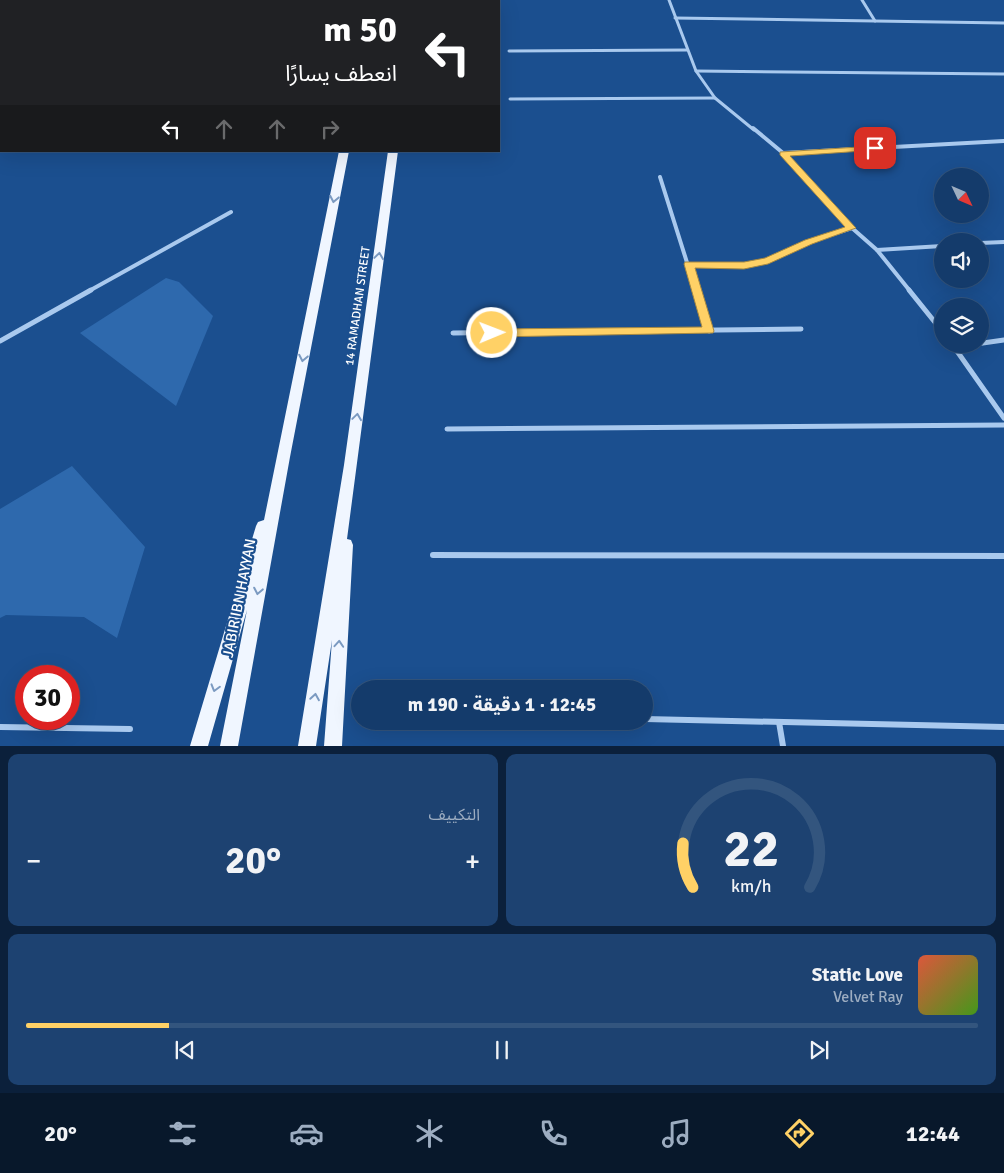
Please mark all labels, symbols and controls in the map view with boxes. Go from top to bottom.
text: 50 m [323,8,397,51]
icon: left [415,20,480,85]
text: انعطف يسارًا [285,60,397,87]
icon: left [157,115,185,143]
icon: ahead [210,115,238,143]
icon: ahead [263,115,291,143]
icon: right [316,115,344,143]
pin [854,127,896,169]
icon: arrive [861,134,889,162]
north arrow [934,168,989,222]
map controls [934,168,989,353]
one-way arrow [330,195,340,203]
button: sound [934,233,989,288]
street label: 14 RAMADHAN STREET [342,245,374,367]
one-way arrow [373,251,384,259]
button: layers [934,298,989,353]
position arrow [465,306,517,358]
one-way arrow [298,354,308,363]
one-way arrow [351,412,362,420]
street label: JABIR IBN HAYYAN [219,537,259,659]
one-way arrow [253,586,264,595]
one-way arrow [334,640,345,648]
speed limit sign: 30 [15,665,80,730]
one-way arrow [211,684,221,692]
one-way arrow [309,693,319,702]
text: 12:45 · 1 دقيقة · 190 m [408,693,596,717]
text: التكييف [428,805,480,825]
text: 22 [723,817,779,881]
text: 20° [225,837,281,884]
text: − [26,844,41,878]
text: + [465,844,480,878]
text: km/h [731,875,771,897]
text: Static Love [812,963,903,987]
text: Velvet Ray [833,987,903,1007]
icon: previous [171,1036,199,1064]
icon: pause [488,1036,516,1064]
icon: next [805,1036,833,1064]
icon: filters [165,1116,200,1151]
icon: car [289,1116,324,1151]
icon: climate [412,1116,447,1151]
icon: phone [536,1116,571,1151]
icon: music [659,1116,694,1151]
icon: directions [782,1116,817,1151]
text: 20° [44,1120,77,1147]
text: 12:44 [906,1120,960,1147]

